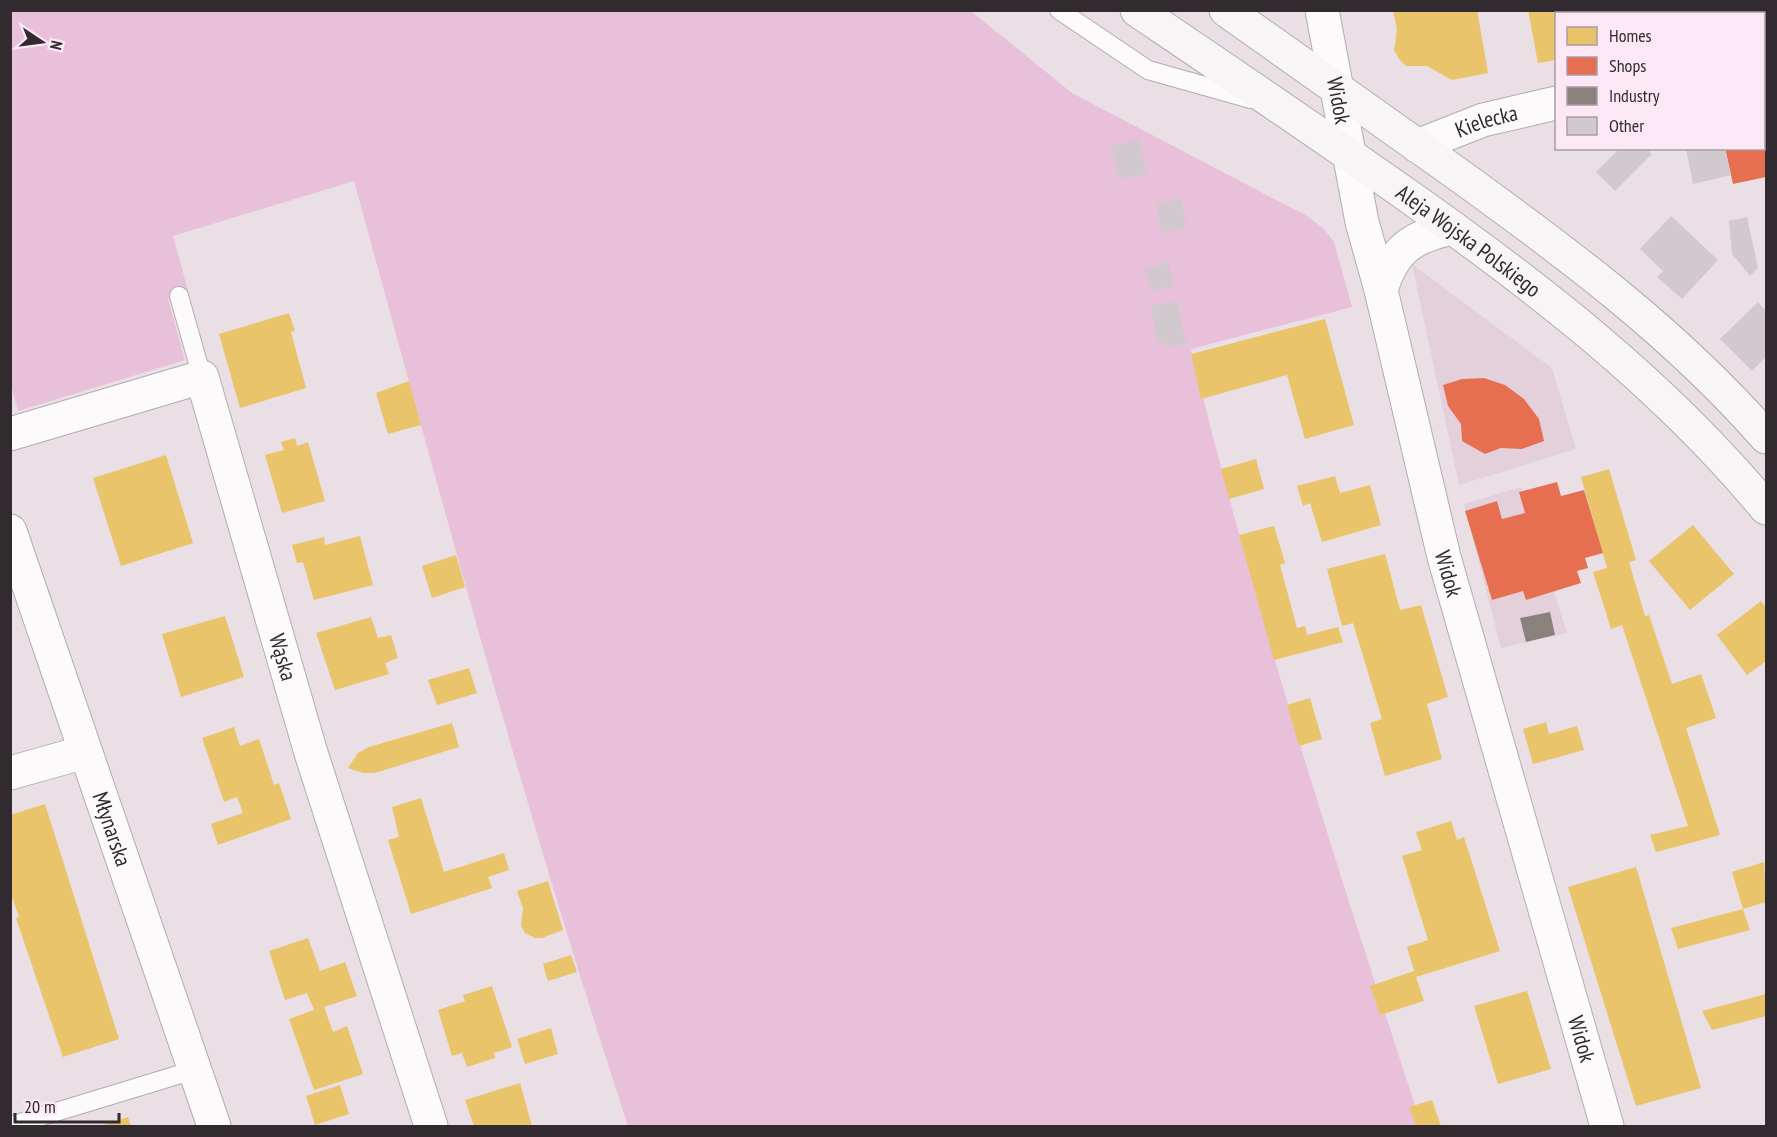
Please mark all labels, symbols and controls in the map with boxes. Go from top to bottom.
north arrow [12,12,72,72]
legend [1555,12,1765,150]
text: Homes [1609,24,1652,47]
text: N [46,39,67,52]
text: Shops [1609,54,1646,77]
street label: Widok [1321,75,1357,127]
text: Industry [1609,84,1660,107]
street label: Kielecka [1451,98,1520,144]
text: Other [1609,114,1644,137]
street label: Aleja Wojska Polskiego [1391,178,1547,303]
street label: Widok [1429,547,1469,601]
street label: Wąska [263,630,303,684]
street label: Młynarska [86,788,138,870]
street label: Widok [1562,1012,1602,1066]
scale bar [15,1086,118,1124]
text: 20 m [24,1095,56,1118]

